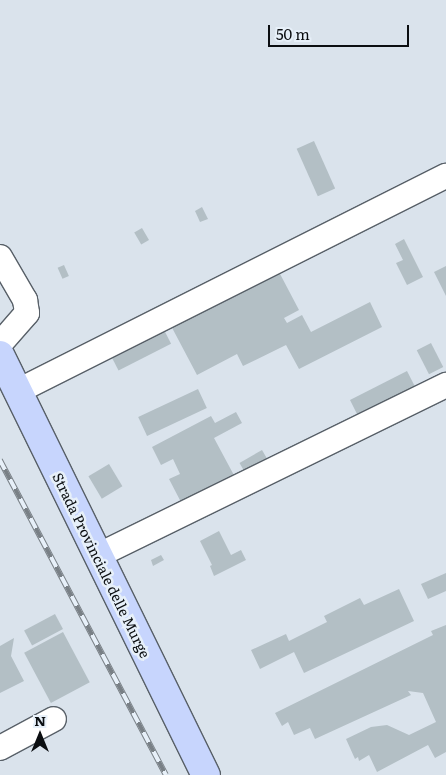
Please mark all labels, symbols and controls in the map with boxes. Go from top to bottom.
scale bar [271,15,412,47]
text: 50 m [276,22,310,45]
street label: Strada Provinciale delle Murge [50,470,154,660]
north arrow [15,710,65,760]
text: N [34,710,46,730]

